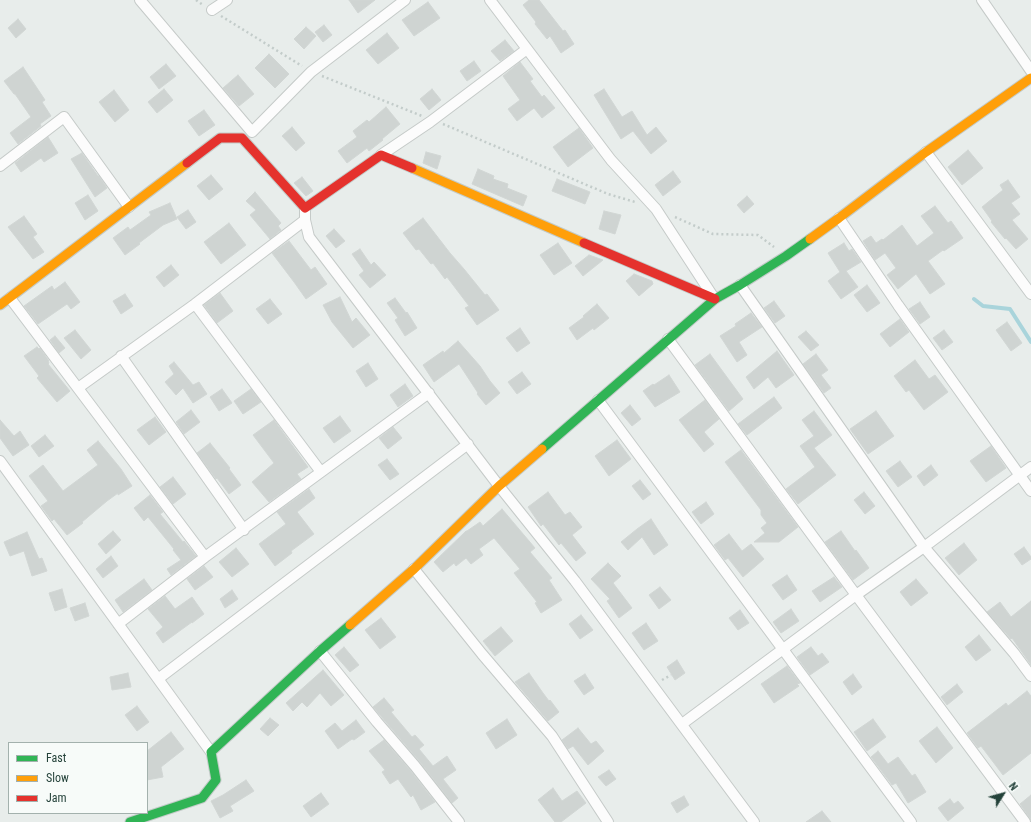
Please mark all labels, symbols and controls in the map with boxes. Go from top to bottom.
legend [8,742,148,814]
text: Fast [46,751,66,765]
text: Slow [46,771,69,785]
north arrow [983,774,1023,814]
text: N [1006,780,1020,793]
text: Jam [46,791,67,805]

